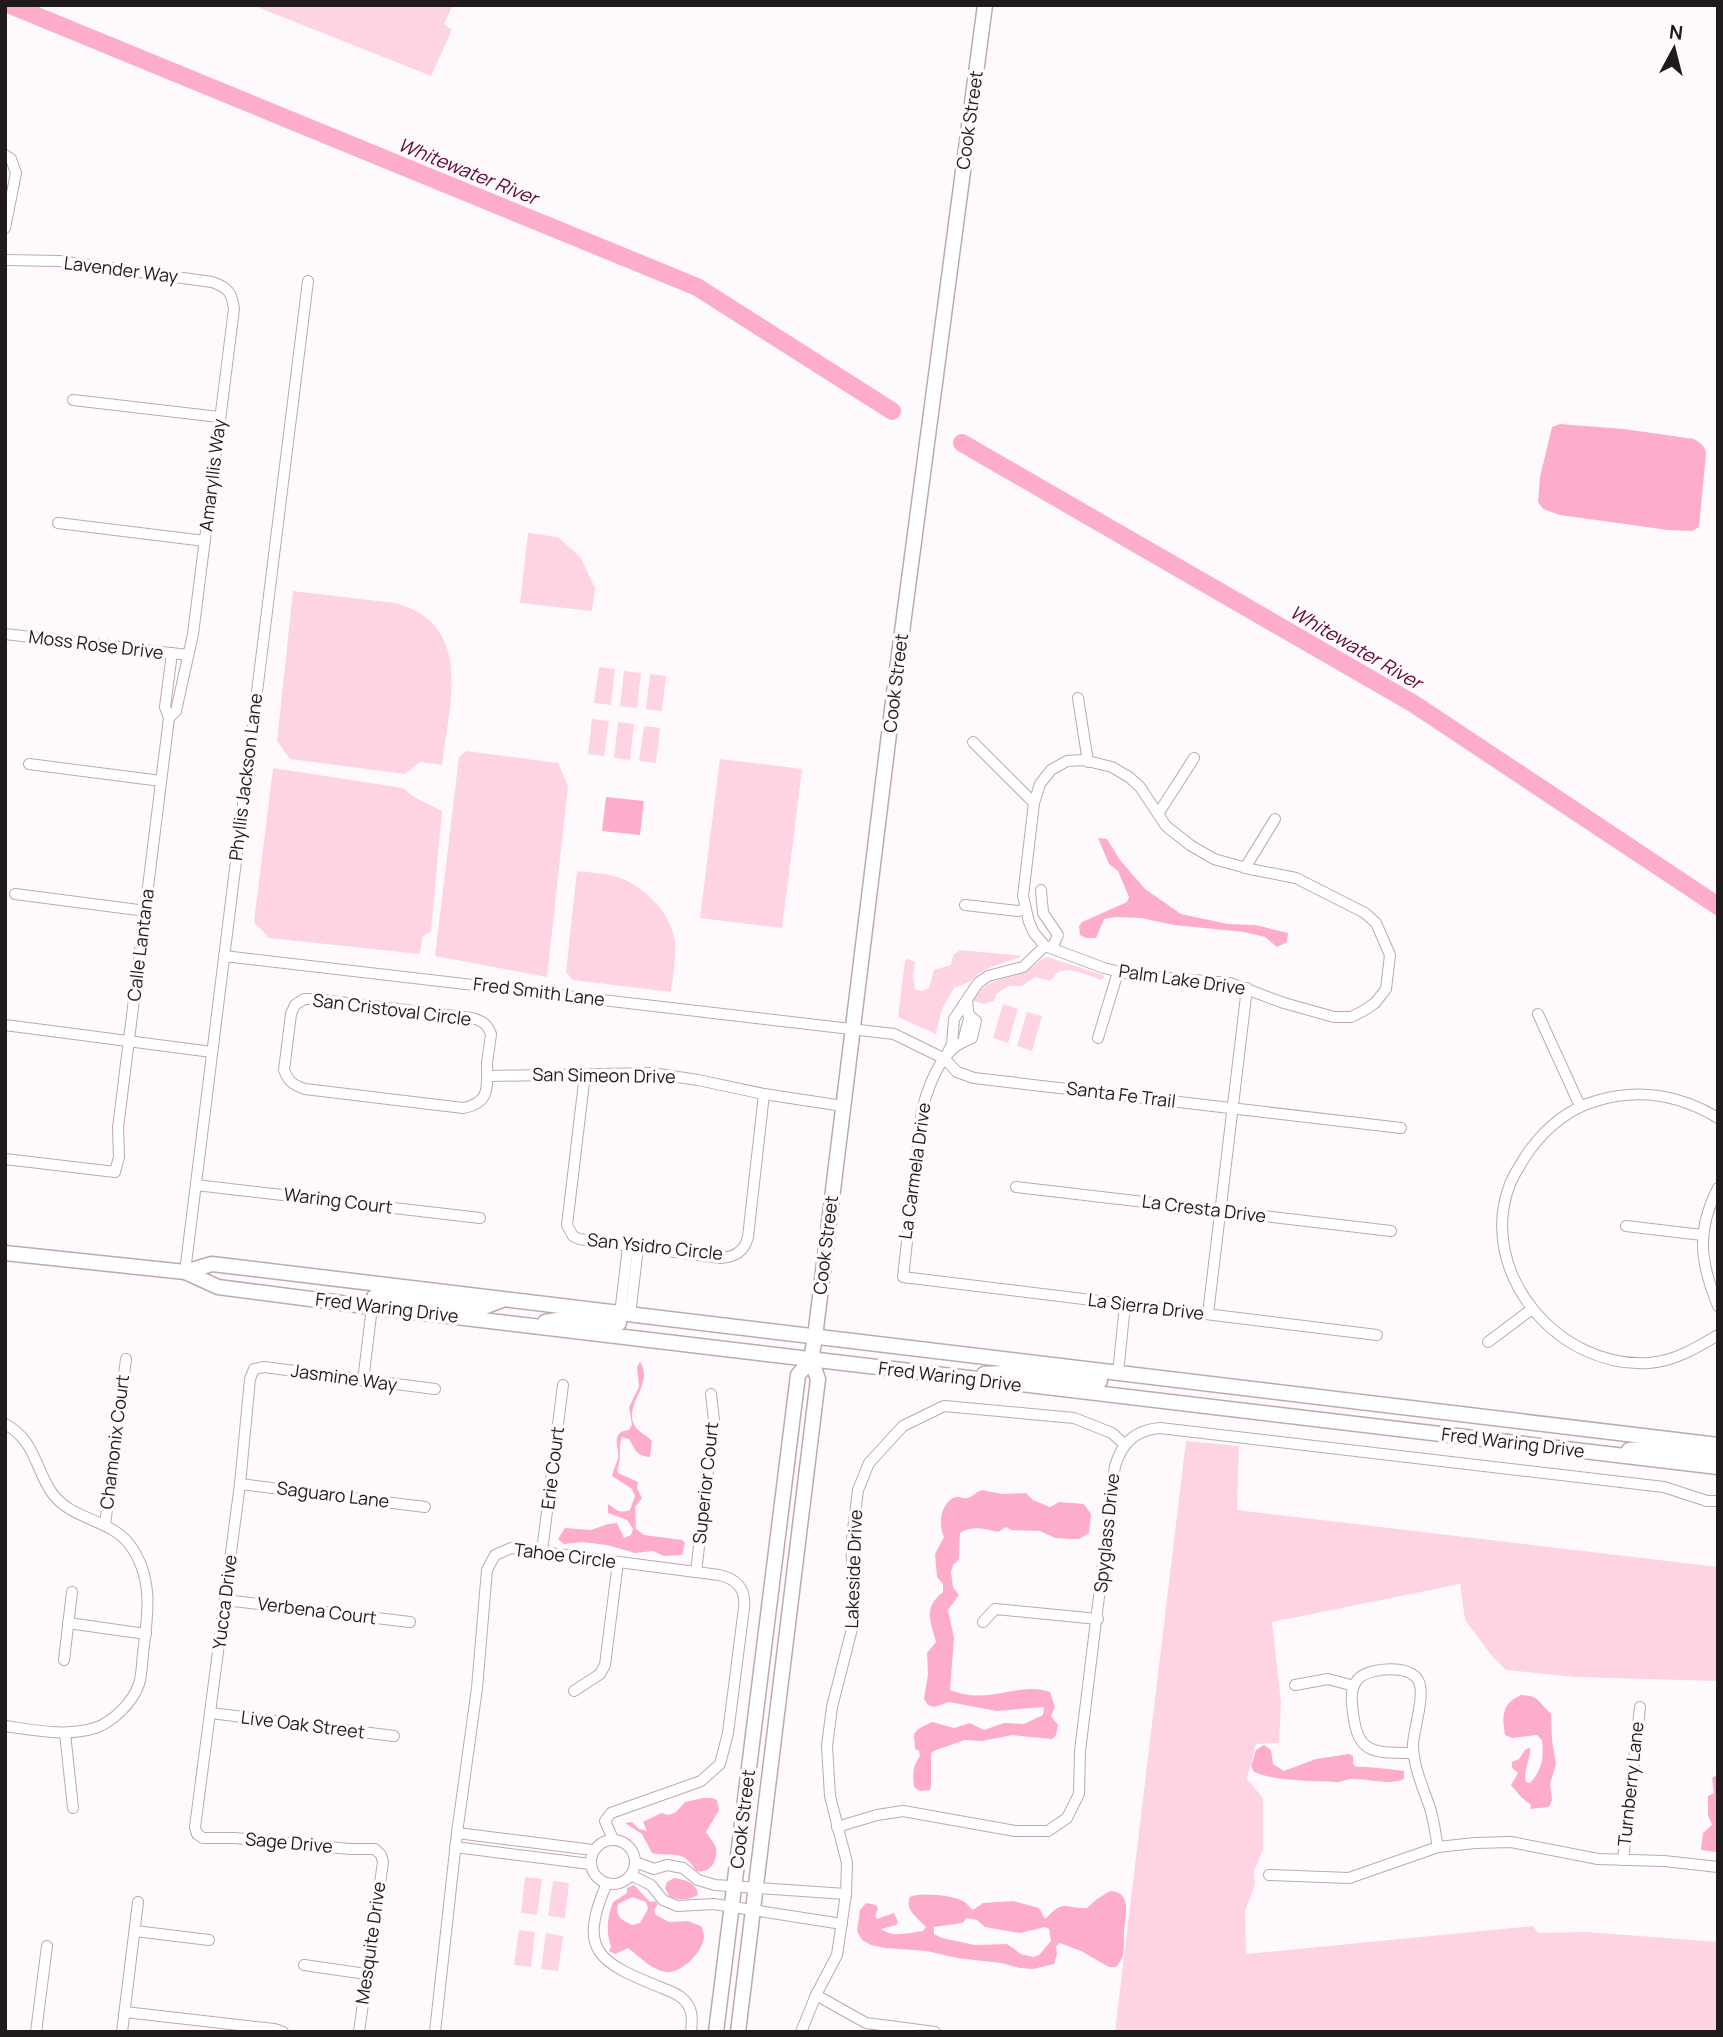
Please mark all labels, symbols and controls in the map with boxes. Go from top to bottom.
north arrow [1639,14,1709,84]
text: N [1668,18,1684,46]
street label: Cook Street [950,69,988,171]
water label: Whitewater River [394,131,544,212]
street label: Lavender Way [63,250,180,288]
street label: Amaryllis Way [193,417,231,533]
water label: Whitewater River [1285,599,1429,696]
street label: Moss Rose Drive [27,624,165,664]
street label: Cook Street [877,632,913,734]
street label: Phyllis Jackson Lane [223,692,267,862]
street label: Calle Lantana [121,887,159,1003]
street label: Palm Lake Drive [1117,958,1247,1000]
street label: Fred Smith Lane [472,971,606,1011]
street label: San Cristoval Circle [311,987,473,1031]
street label: San Simeon Drive [532,1062,676,1088]
street label: Santa Fe Trail [1065,1075,1177,1113]
street label: La Carmela Drive [893,1101,935,1241]
street label: Waring Court [282,1181,394,1219]
street label: La Cresta Drive [1141,1188,1268,1228]
street label: Cook Street [807,1194,843,1296]
street label: San Ysidro Circle [586,1227,724,1265]
street label: Fred Waring Drive [314,1286,460,1328]
street label: La Sierra Drive [1087,1287,1206,1325]
street label: Fred Waring Drive [877,1355,1023,1397]
street label: Jasmine Way [289,1358,399,1396]
street label: Chamonix Court [94,1373,134,1511]
street label: Superior Court [687,1421,723,1545]
street label: Fred Waring Drive [1440,1421,1586,1463]
street label: Erie Court [535,1425,569,1511]
street label: Spyglass Drive [1088,1472,1124,1594]
street label: Saguaro Lane [275,1475,391,1513]
street label: Lakeside Drive [839,1509,867,1629]
street label: Tahoe Circle [513,1537,618,1573]
street label: Yucca Drive [206,1553,242,1651]
street label: Verbena Court [256,1591,378,1629]
street label: Live Oak Street [240,1704,366,1744]
street label: Turnberry Lane [1612,1720,1648,1847]
street label: Cook Street [724,1768,760,1870]
street label: Sage Drive [244,1826,334,1858]
street label: Mesquite Drive [350,1880,391,2006]

